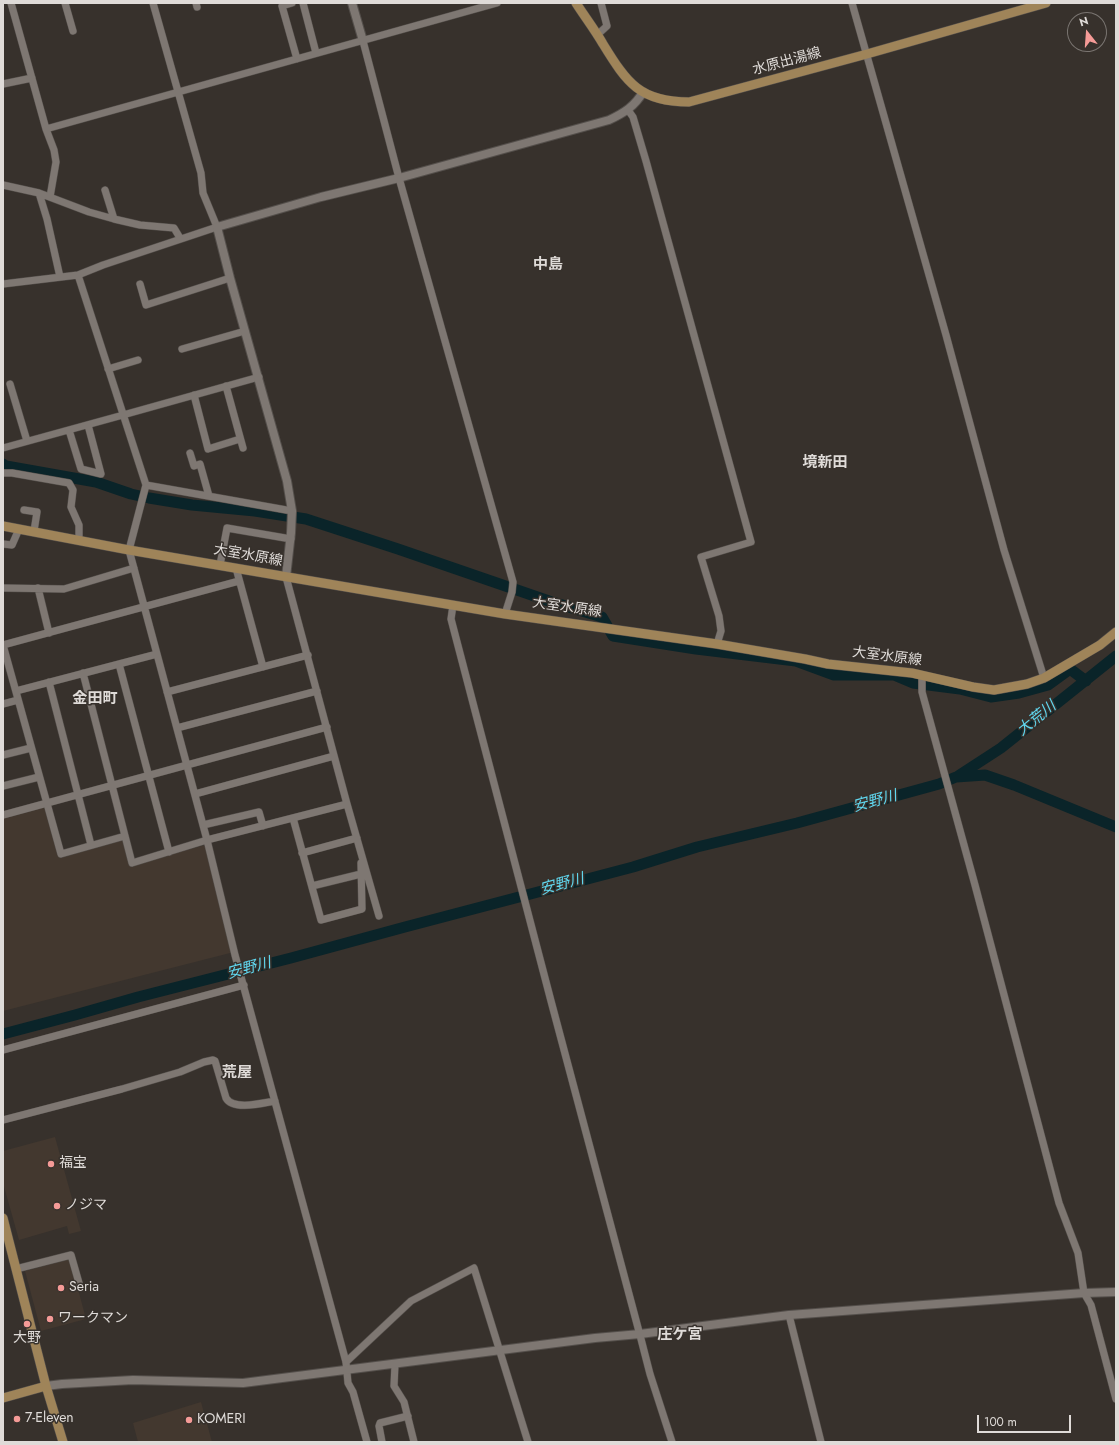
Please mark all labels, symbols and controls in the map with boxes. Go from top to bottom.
north arrow [1067,12,1107,52]
text: N [1077,13,1090,30]
street label: 水原出湯線 [751,45,823,79]
district label: 中島 [533,256,563,274]
district label: 境新田 [803,454,847,472]
street label: 大室水原線 [212,542,284,570]
street label: 大室水原線 [531,595,603,621]
street label: 大室水原線 [851,644,923,670]
district label: 金田町 [73,690,117,708]
water label: 大荒川 [1014,698,1060,740]
water label: 安野川 [851,787,899,817]
water label: 安野川 [538,870,586,900]
water label: 安野川 [225,954,273,984]
district label: 荒屋 [222,1064,252,1082]
place label: 福宝 [59,1156,87,1172]
marker: 福宝 [46,1159,56,1169]
place label: ノジマ [65,1198,107,1214]
marker: ノジマ [52,1201,62,1211]
place label: Seria [69,1280,99,1296]
marker: Seria [56,1283,66,1293]
place label: ワークマン [58,1311,128,1327]
marker: ワークマン [45,1314,55,1324]
marker: 大野 [22,1319,32,1329]
district label: 庄ケ宮 [658,1326,702,1344]
place label: 大野 [13,1331,41,1347]
scale bar [979,1407,1073,1433]
place label: 7-Eleven [25,1411,74,1427]
place label: KOMERI [197,1412,246,1428]
text: 100 m [984,1413,1017,1431]
marker: 7-Eleven [12,1414,22,1424]
marker: KOMERI [184,1415,194,1425]

